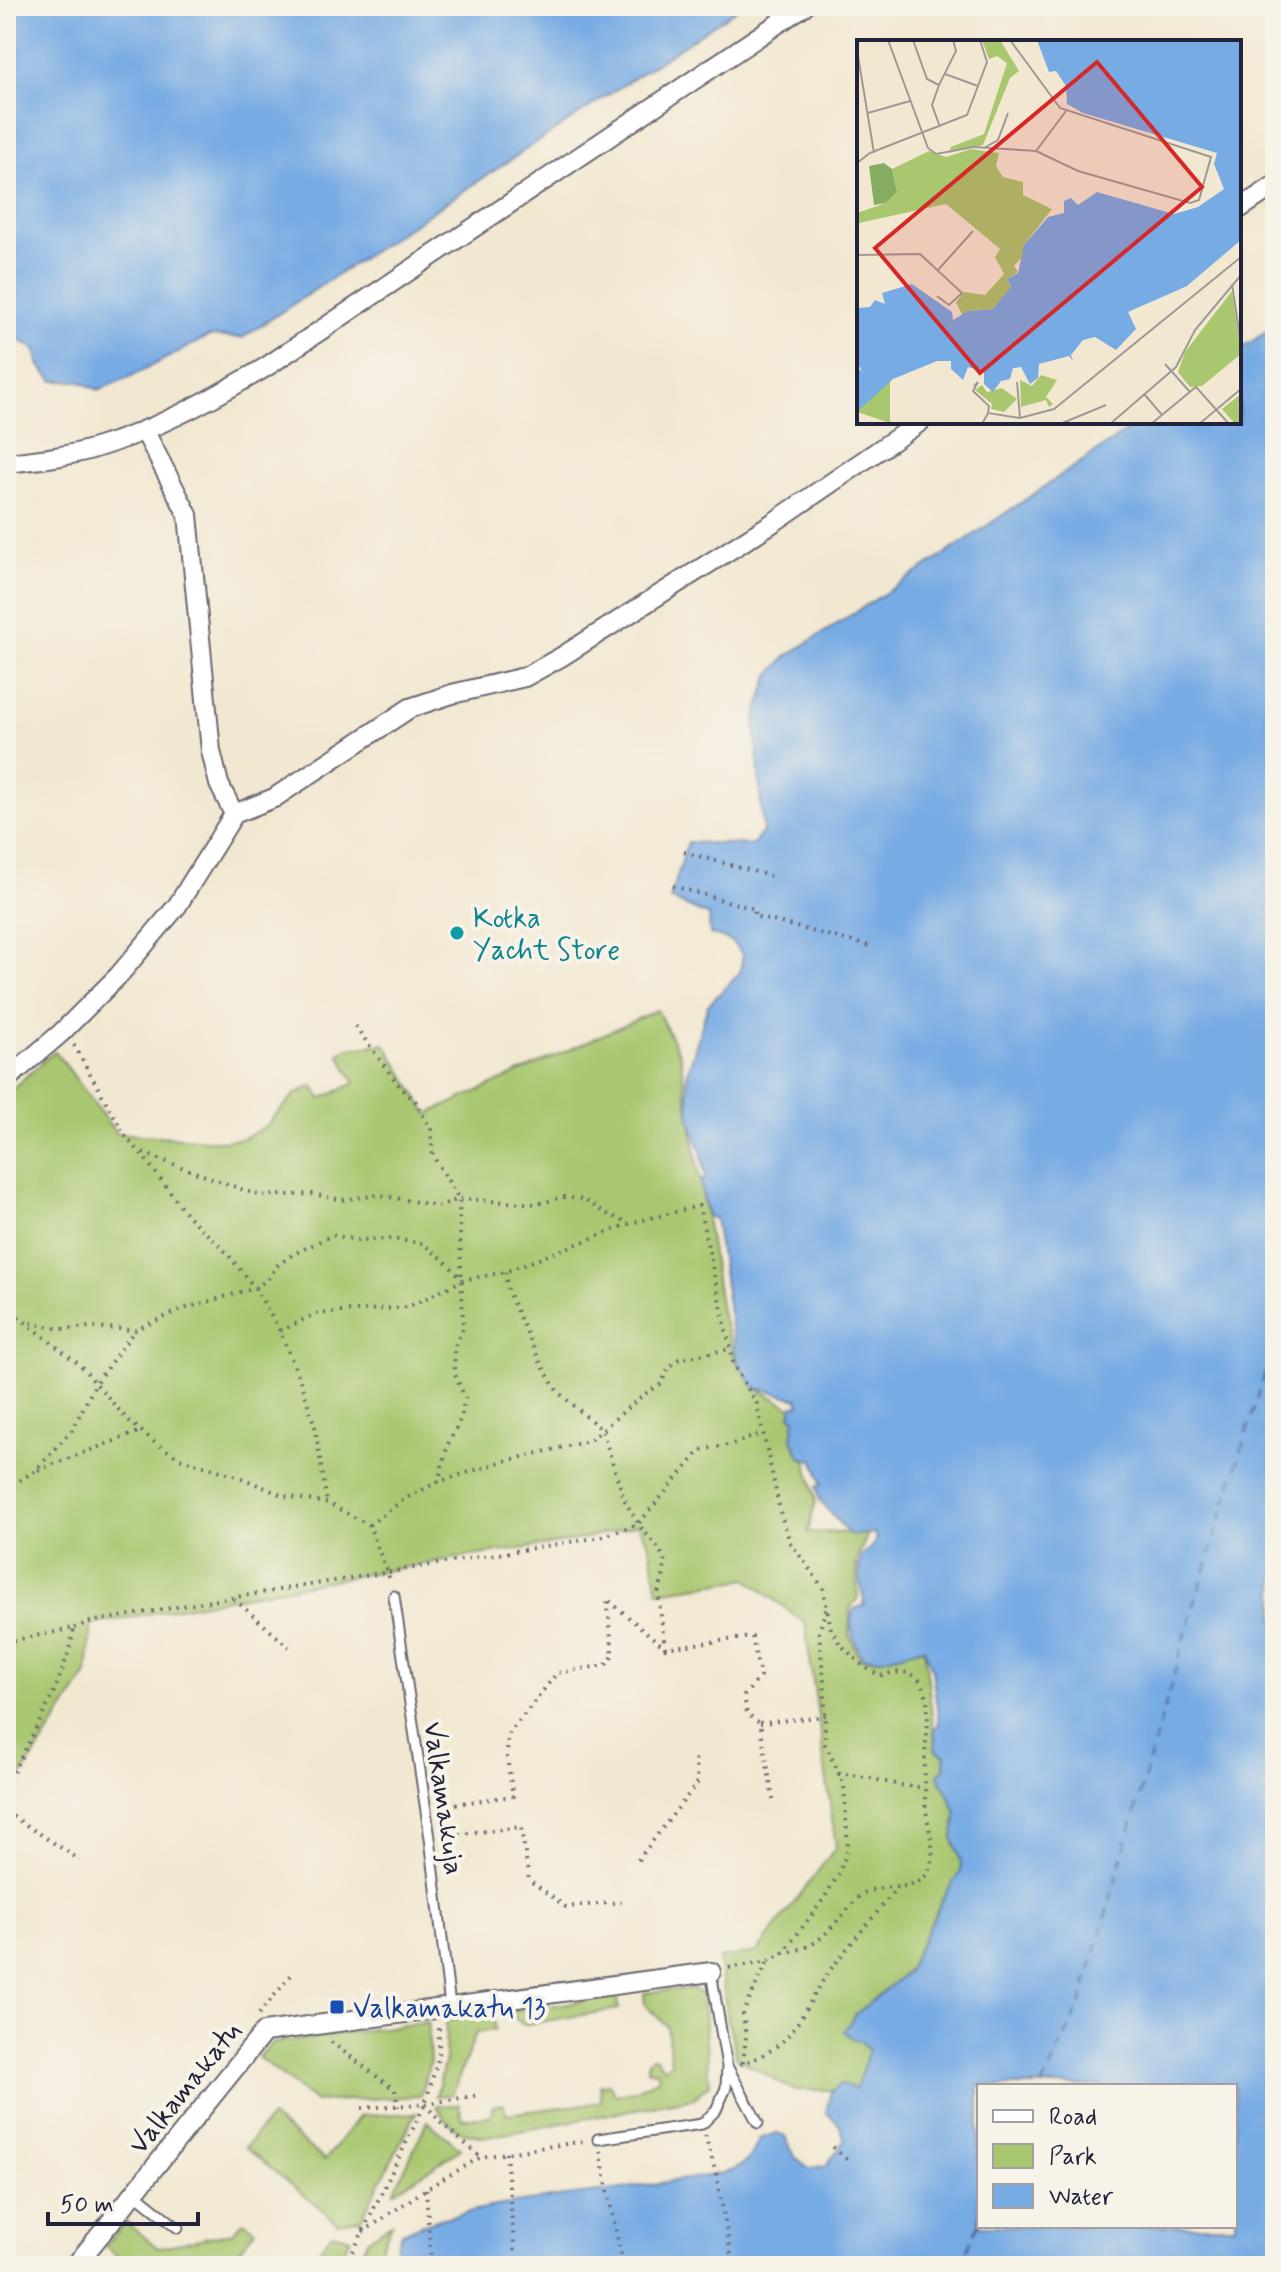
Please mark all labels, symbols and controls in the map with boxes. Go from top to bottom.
inset map [857,40,1241,424]
place label: Kotka Yacht Store [473,901,620,970]
marker: Kotka Yacht Store [448,924,466,942]
street label: Valkamakuja [413,1719,472,1877]
place label: Valkamakatu 13 [353,1991,546,2028]
marker: Valkamakatu 13 [328,1998,346,2016]
street label: Valkamakatu [121,2014,251,2163]
legend [977,2084,1237,2228]
text: Road [1049,2102,1097,2133]
text: Park [1049,2142,1097,2173]
scale bar [48,2176,198,2226]
text: Water [1049,2182,1114,2213]
text: 50 m [60,2190,114,2221]

